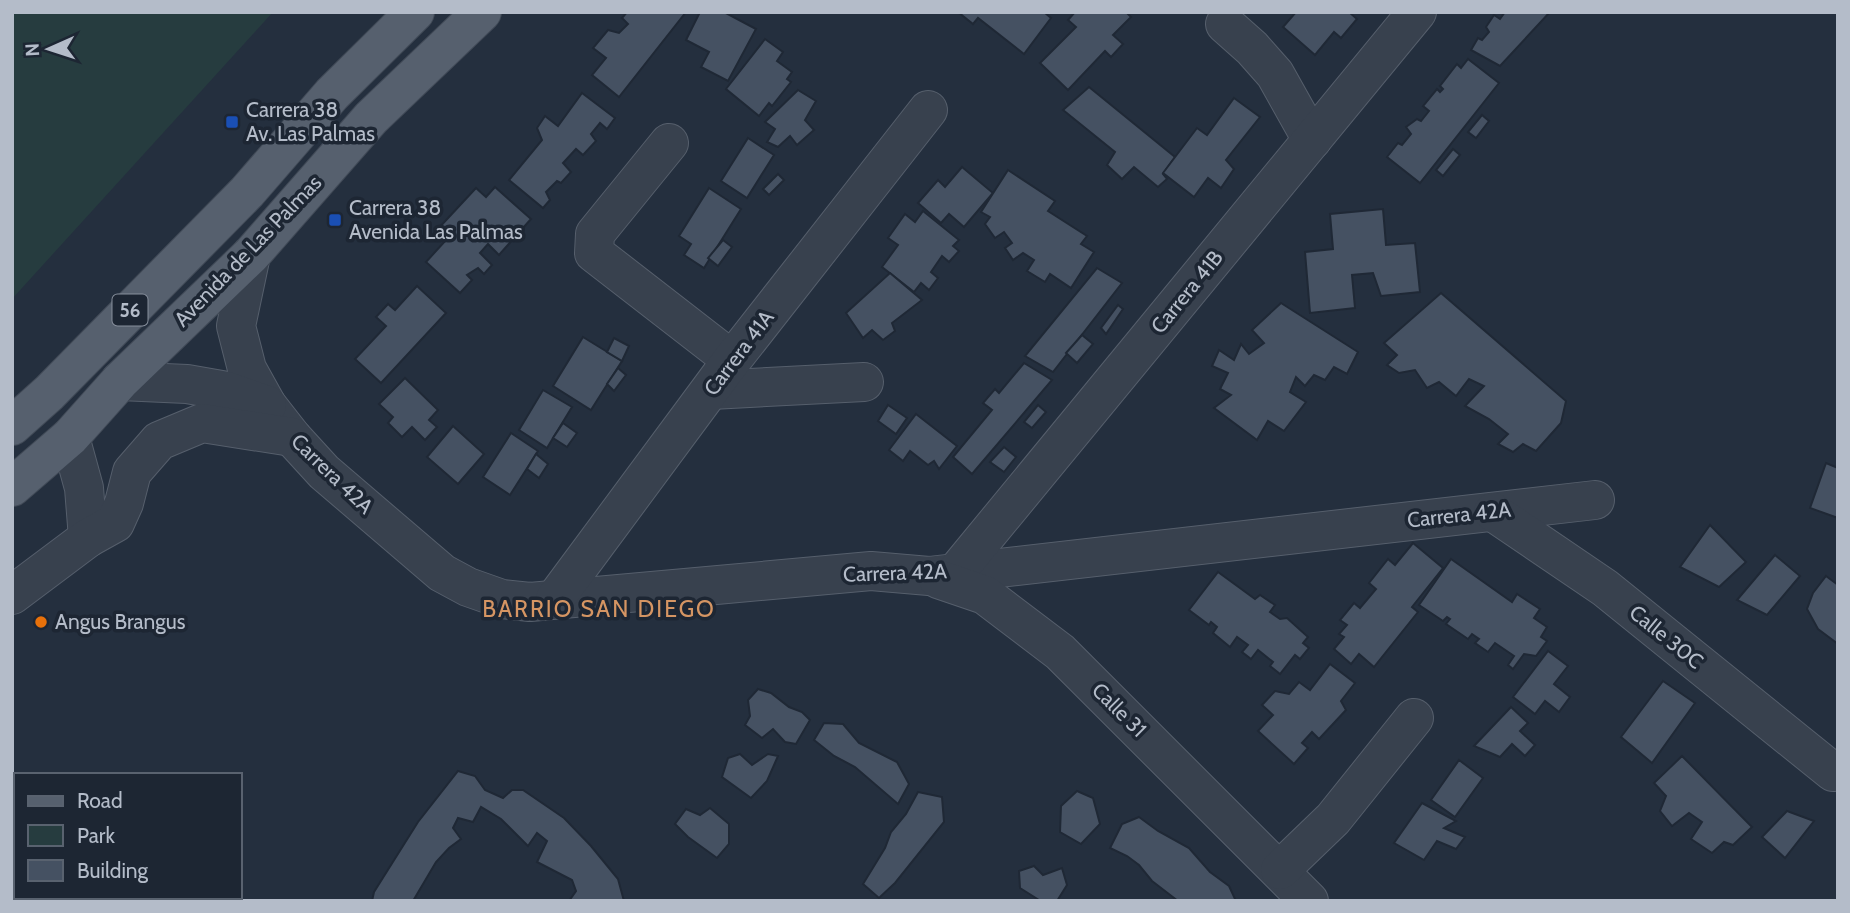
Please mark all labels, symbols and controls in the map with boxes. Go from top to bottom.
north arrow [14,14,84,84]
text: N [21,43,44,57]
place label: Carrera 38 Av. Las Palmas [246,97,375,146]
marker: Carrera 38 Av. Las Palmas [224,114,240,130]
street label: Avenida de Las Palmas [169,170,327,332]
place label: Carrera 38 Avenida Las Palmas [349,195,523,244]
marker: Carrera 38 Avenida Las Palmas [327,212,343,228]
street label: Carrera 41B [1146,245,1228,338]
road number: 56 [113,294,148,326]
street label: Carrera 41A [699,305,779,400]
street label: Carrera 42A [286,428,379,519]
street label: Carrera 42A [1406,497,1512,532]
street label: Carrera 42A [843,558,948,587]
district label: BARRIO SAN DIEGO [482,595,716,623]
street label: Calle 30C [1625,599,1708,674]
place label: Angus Brangus [55,609,186,634]
marker: Angus Brangus [33,614,49,630]
street label: Calle 31 [1087,677,1152,742]
legend [14,773,242,899]
text: Road [77,788,123,813]
text: Park [77,823,115,848]
text: Building [77,858,149,883]

